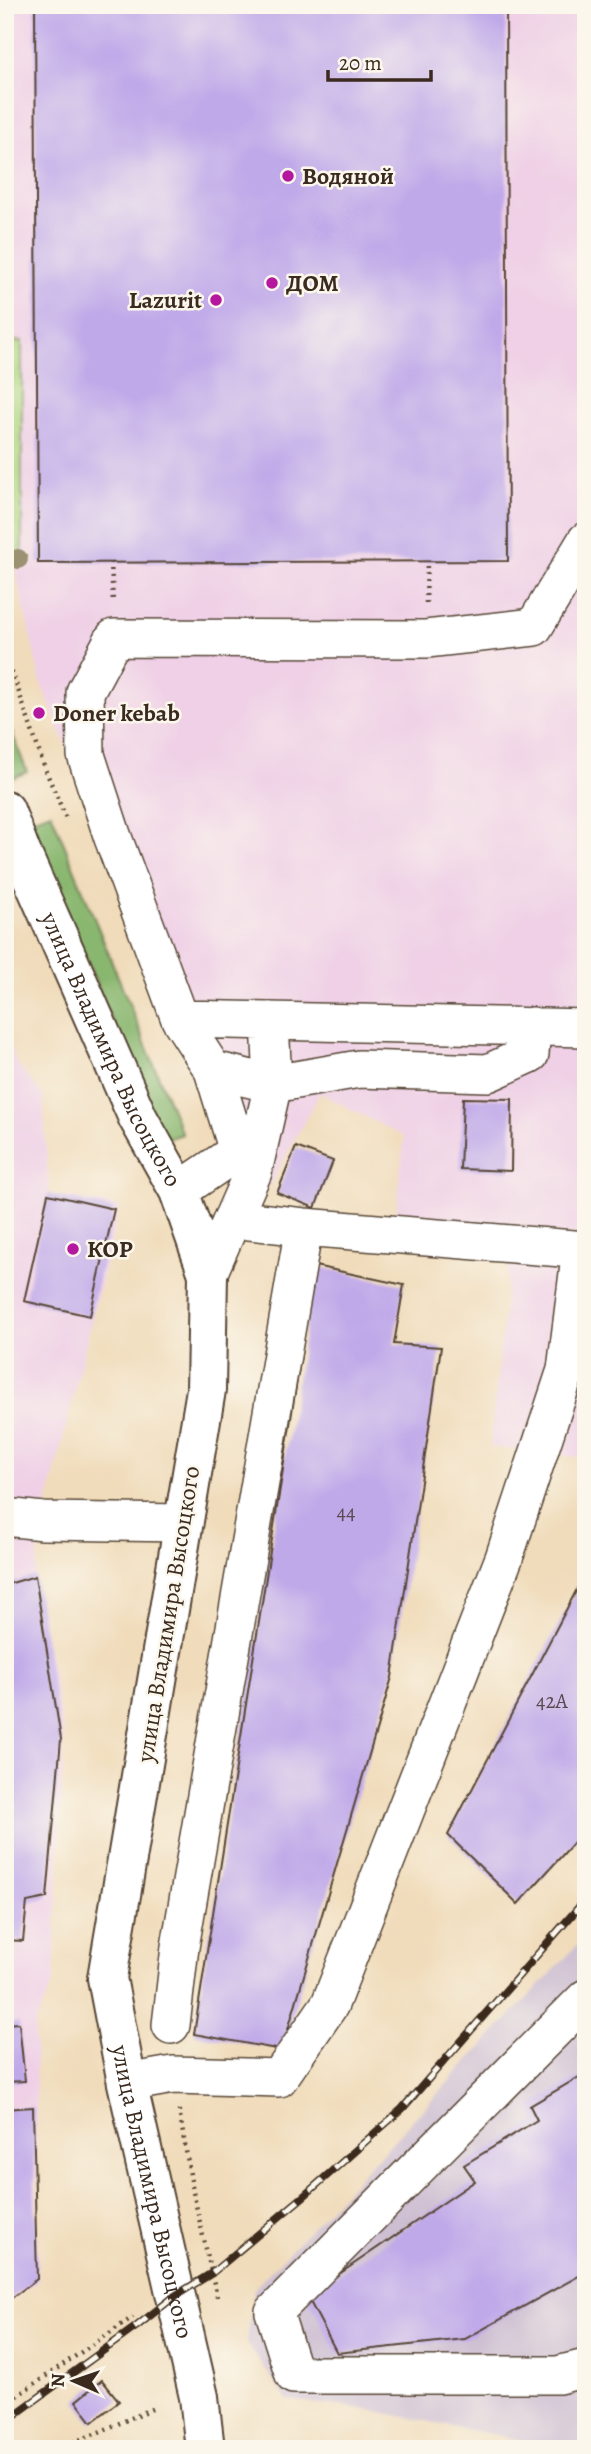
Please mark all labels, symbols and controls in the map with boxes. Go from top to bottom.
scale bar [328,38,432,82]
text: 20 m [339,49,382,77]
place label: Водяной [302,160,394,192]
marker: Водяной [280,168,296,184]
place label: ДОМ [286,267,339,299]
marker: ДОМ [264,275,280,291]
place label: Lazurit [129,284,202,316]
marker: Lazurit [208,292,224,308]
place label: Doner kebab [53,697,180,729]
marker: Doner kebab [31,705,47,721]
street label: улица Владимира Высоцкого [33,906,189,1192]
place label: КОР [87,1233,133,1265]
marker: КОР [65,1241,81,1257]
street label: улица Владимира Высоцкого [129,1464,207,1765]
house number: 44 [336,1498,356,1526]
house number: 42А [536,1687,569,1715]
street label: улица Владимира Высоцкого [104,2041,201,2342]
north arrow [38,2346,108,2416]
text: N [45,2373,71,2388]

